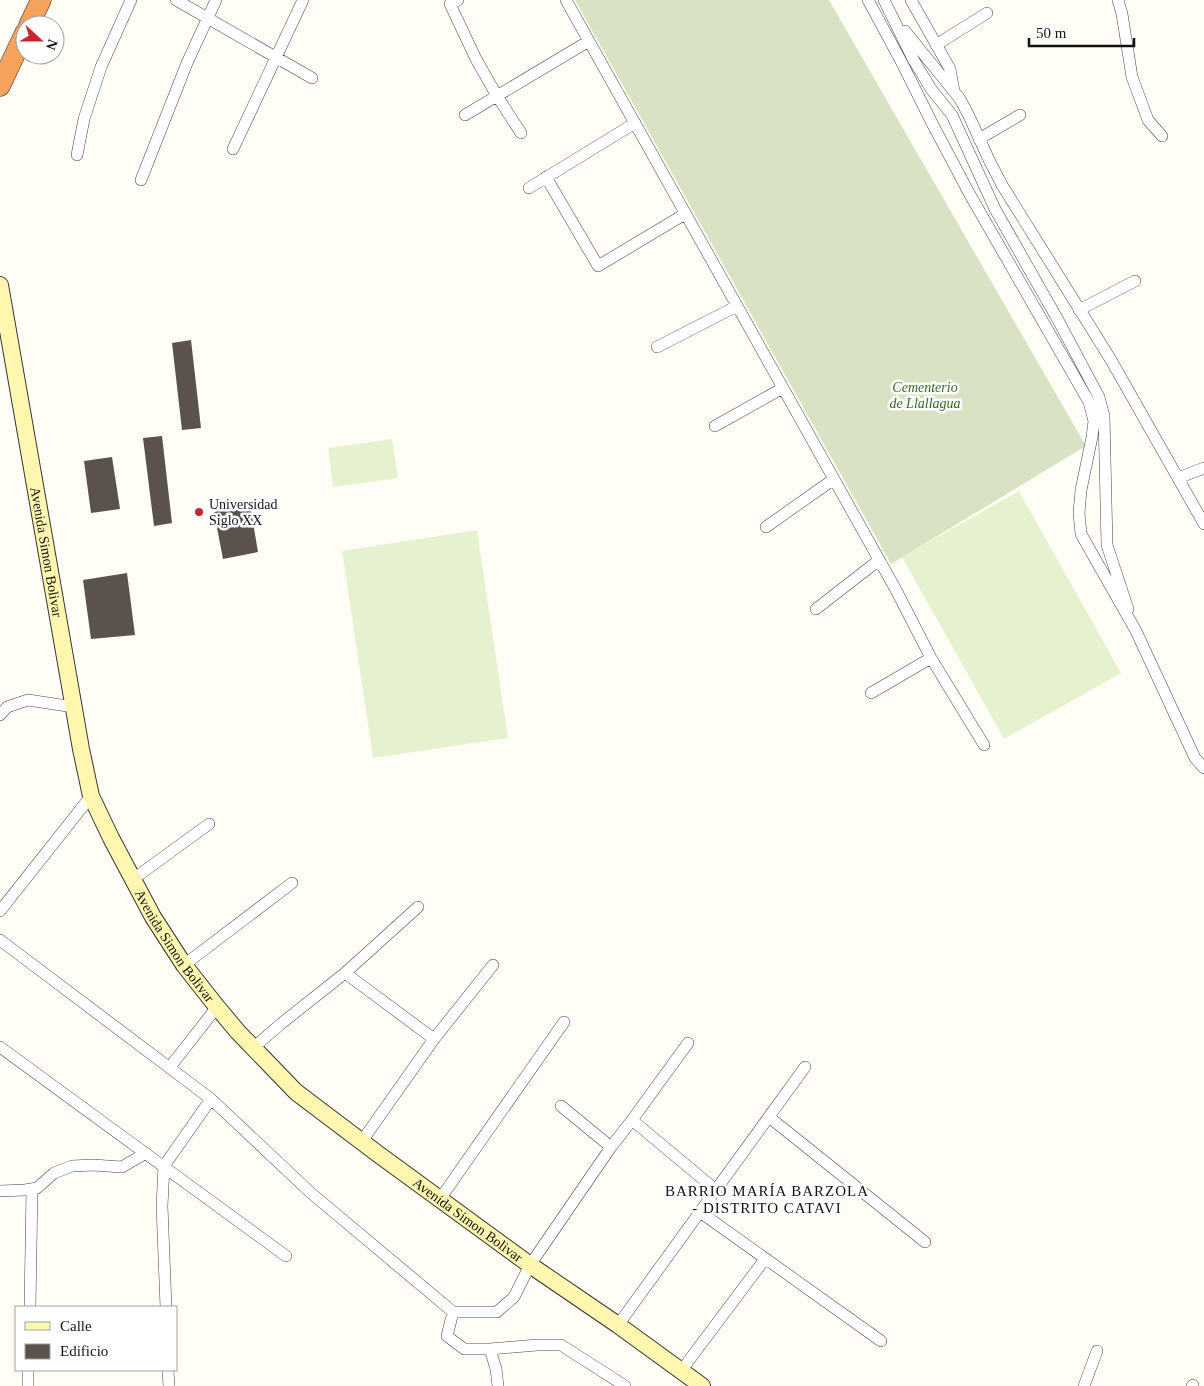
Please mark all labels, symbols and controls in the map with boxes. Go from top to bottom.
north arrow [15,15,65,65]
scale bar [1029,15,1134,47]
text: 50 m [1036,25,1067,41]
text: N [43,37,60,52]
park label: Cementerio de Llallagua [889,380,961,411]
street label: Avenida Simon Bolivar [28,486,65,619]
place label: Universidad Siglo XX [209,497,277,528]
marker: Universidad Siglo XX [193,506,205,518]
street label: Avenida Simon Bolivar [132,887,218,1005]
street label: Avenida Simon Bolivar [410,1175,526,1265]
district label: BARRIO MARÍA BARZOLA - DISTRITO CATAVI [665,1183,869,1216]
legend [15,1306,178,1371]
text: Calle [60,1318,92,1334]
text: Edificio [60,1343,108,1359]

